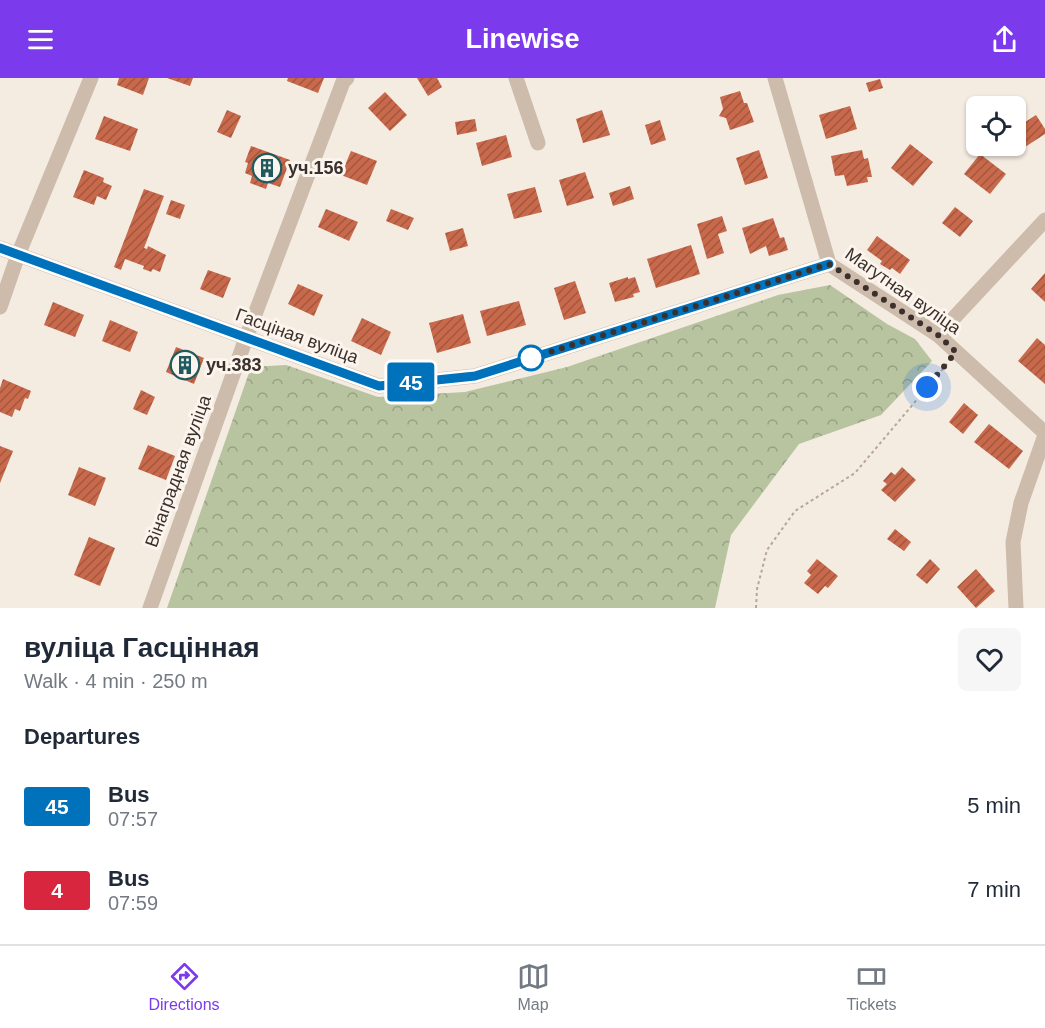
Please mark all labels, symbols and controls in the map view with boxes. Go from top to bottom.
icon: menu [24,23,57,56]
icon: share [988,23,1021,56]
text: Linewise [465,24,580,54]
map controls [966,96,1026,156]
button: locate [966,96,1026,156]
building icon: уч.156 [251,152,283,184]
place label: уч.156 [288,158,344,178]
street label: Магутная вуліца [841,244,965,339]
street label: Гасціная вуліца [233,304,362,368]
unlabelled marker [518,345,544,371]
building icon: уч.383 [169,349,201,381]
place label: уч.383 [206,355,262,375]
line badge: 45 [384,362,438,402]
text: 45 [399,371,423,394]
your location [912,372,942,402]
street label: Вінаградная вуліца [141,391,215,550]
button: heart [958,628,1021,691]
text: вуліца Гасцінная [24,632,260,663]
text: Walk · 4 min · 250 m [24,670,208,692]
text: Departures [24,724,140,749]
text: Bus [108,782,150,807]
text: 5 min [967,793,1021,818]
text: 45 [45,795,69,818]
text: 07:57 [108,808,158,830]
text: Bus [108,866,150,891]
text: 7 min [967,877,1021,902]
text: 4 [51,879,63,902]
text: 07:59 [108,892,158,914]
tab: Directions [148,960,220,1014]
tab: Map [517,960,550,1014]
tab: Tickets [846,960,897,1014]

